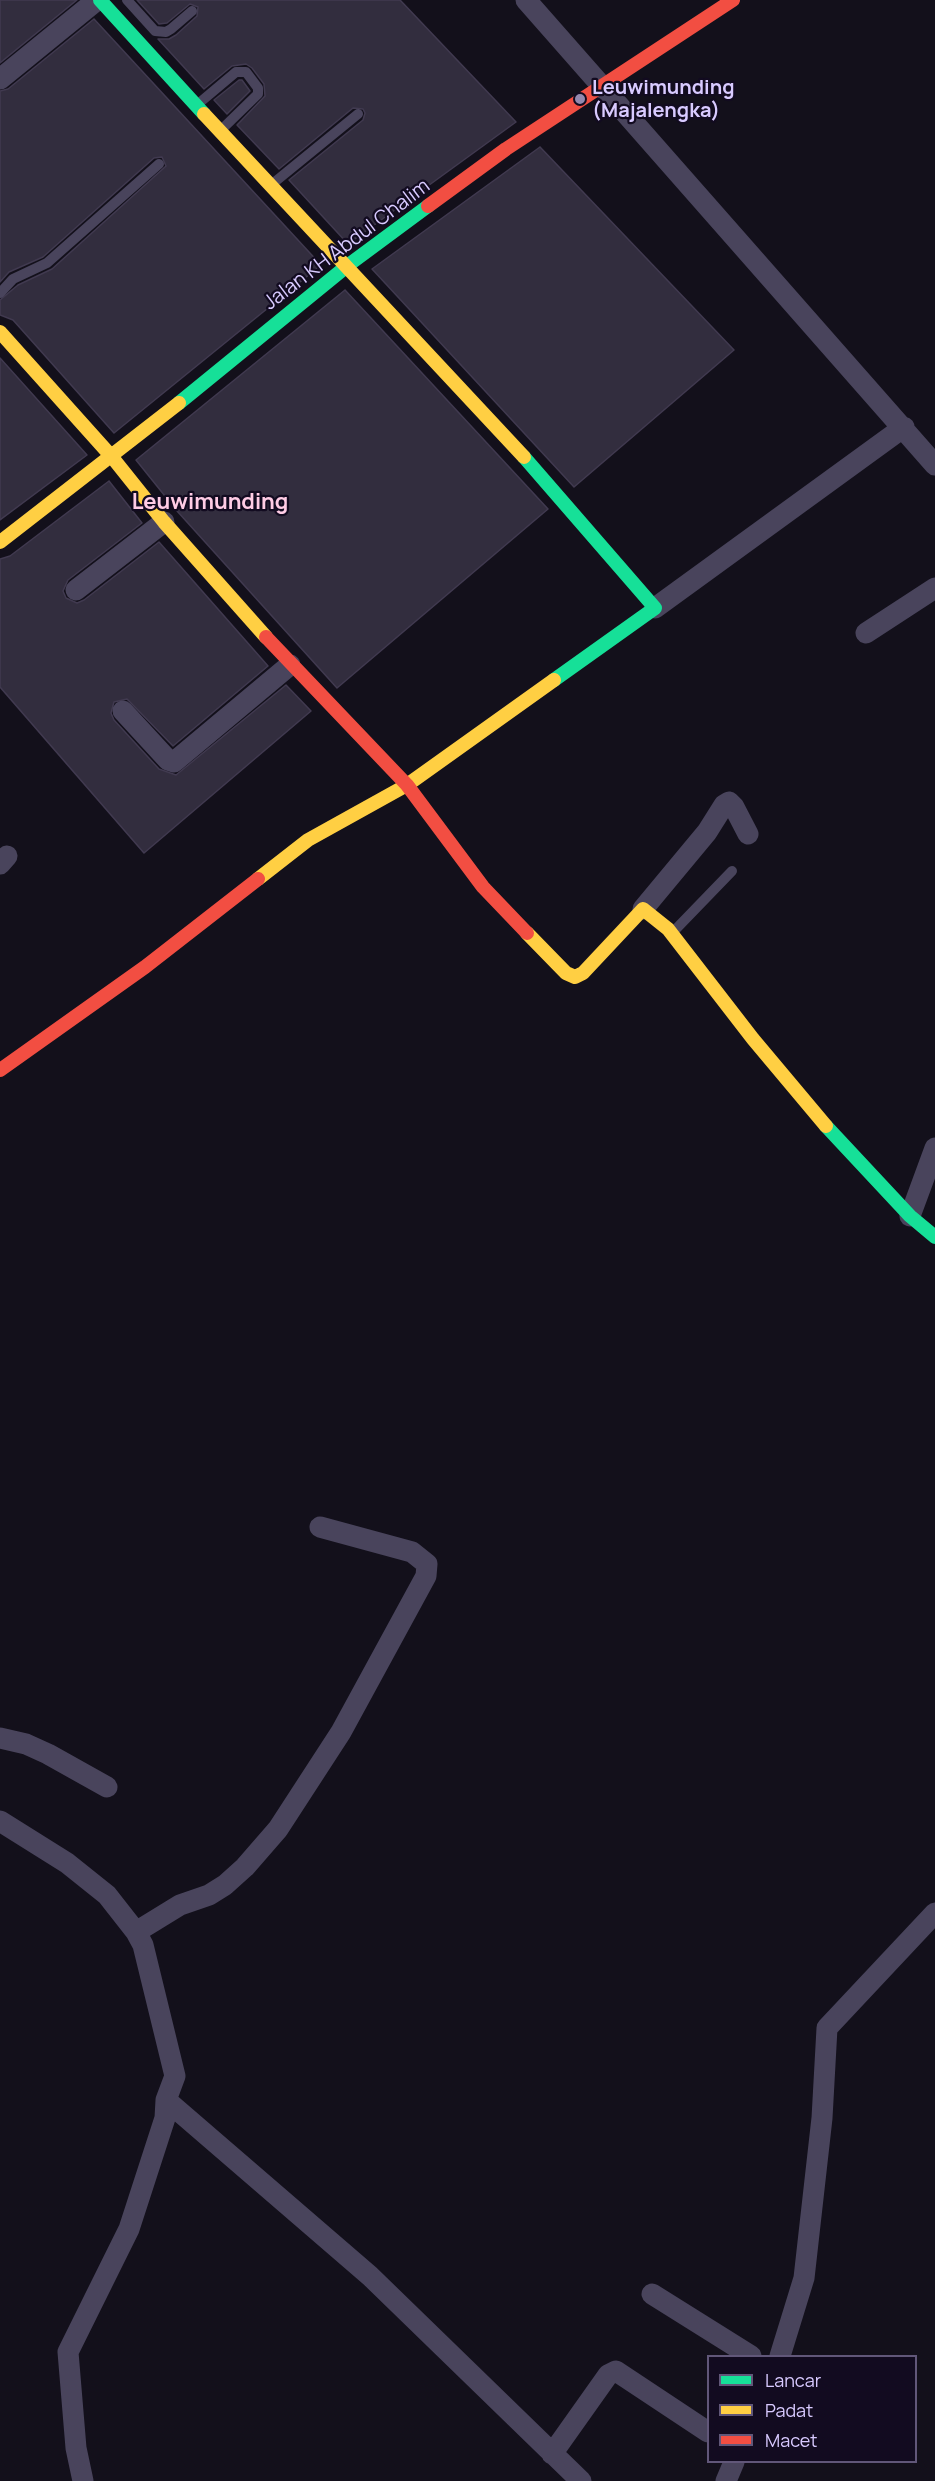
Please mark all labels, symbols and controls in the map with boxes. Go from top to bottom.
place label: Leuwimunding (Majalengka) [592,76,734,123]
marker: Leuwimunding (Majalengka) [573,92,587,106]
street label: Jalan KH Abdul Chalim [259,175,435,315]
district label: Leuwimunding [132,490,288,516]
legend [707,2355,917,2463]
text: Lancar [765,2368,821,2392]
text: Padat [765,2398,813,2422]
text: Macet [765,2428,818,2452]

